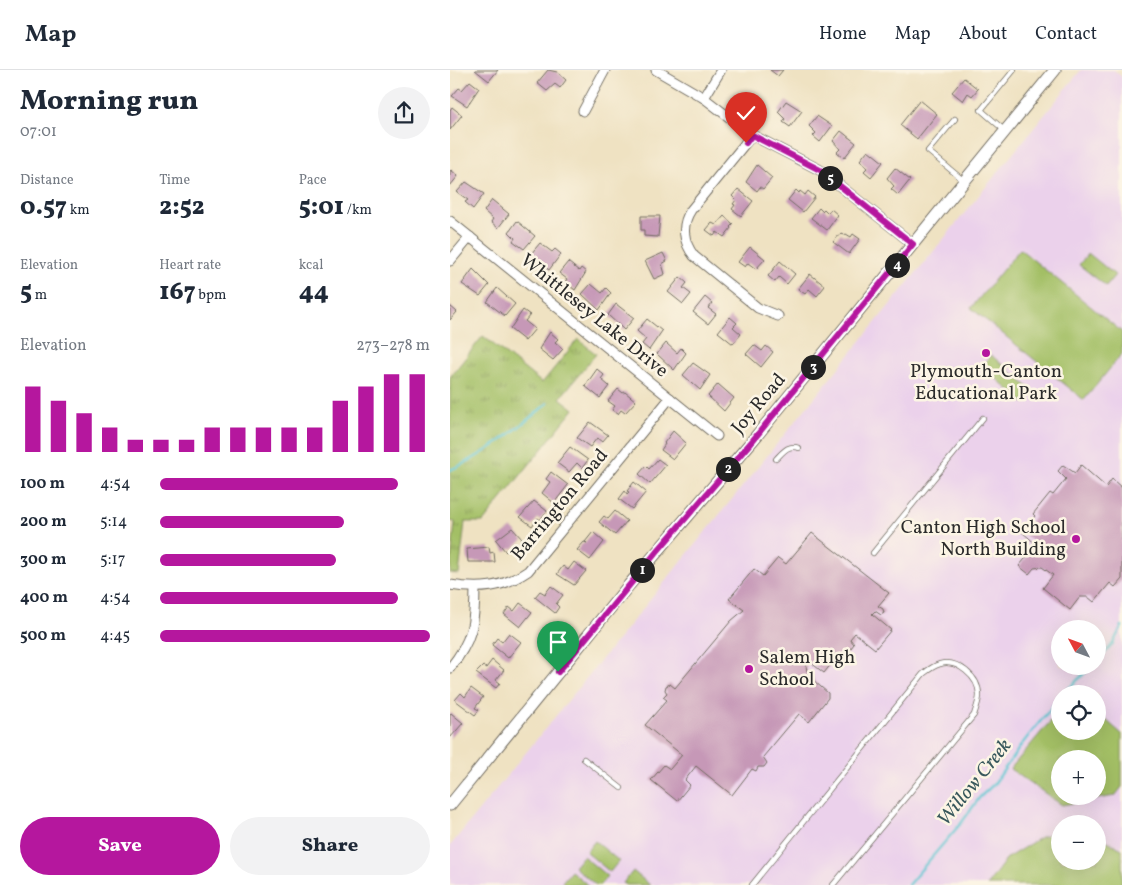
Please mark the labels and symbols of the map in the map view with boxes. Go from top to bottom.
pin [725,92,767,143]
pin: 5 [818,166,842,190]
street label: Whittlesey Lake Drive [514,248,674,384]
pin: 4 [884,252,910,278]
marker: Plymouth-Canton Educational Park [980,347,992,359]
pin: 3 [800,354,826,380]
place label: Plymouth-Canton Educational Park [910,359,1062,407]
street label: Joy Road [726,368,792,440]
street label: Barrington Road [505,444,615,566]
pin: 2 [716,456,740,482]
place label: Canton High School North Building [901,515,1066,563]
marker: Canton High School North Building [1070,533,1082,545]
pin: 1 [630,558,654,582]
north arrow [1051,620,1106,675]
pin [537,621,579,672]
place label: Salem High School [759,645,855,693]
marker: Salem High School [743,663,755,675]
water label: Willow Creek [931,733,1019,833]

